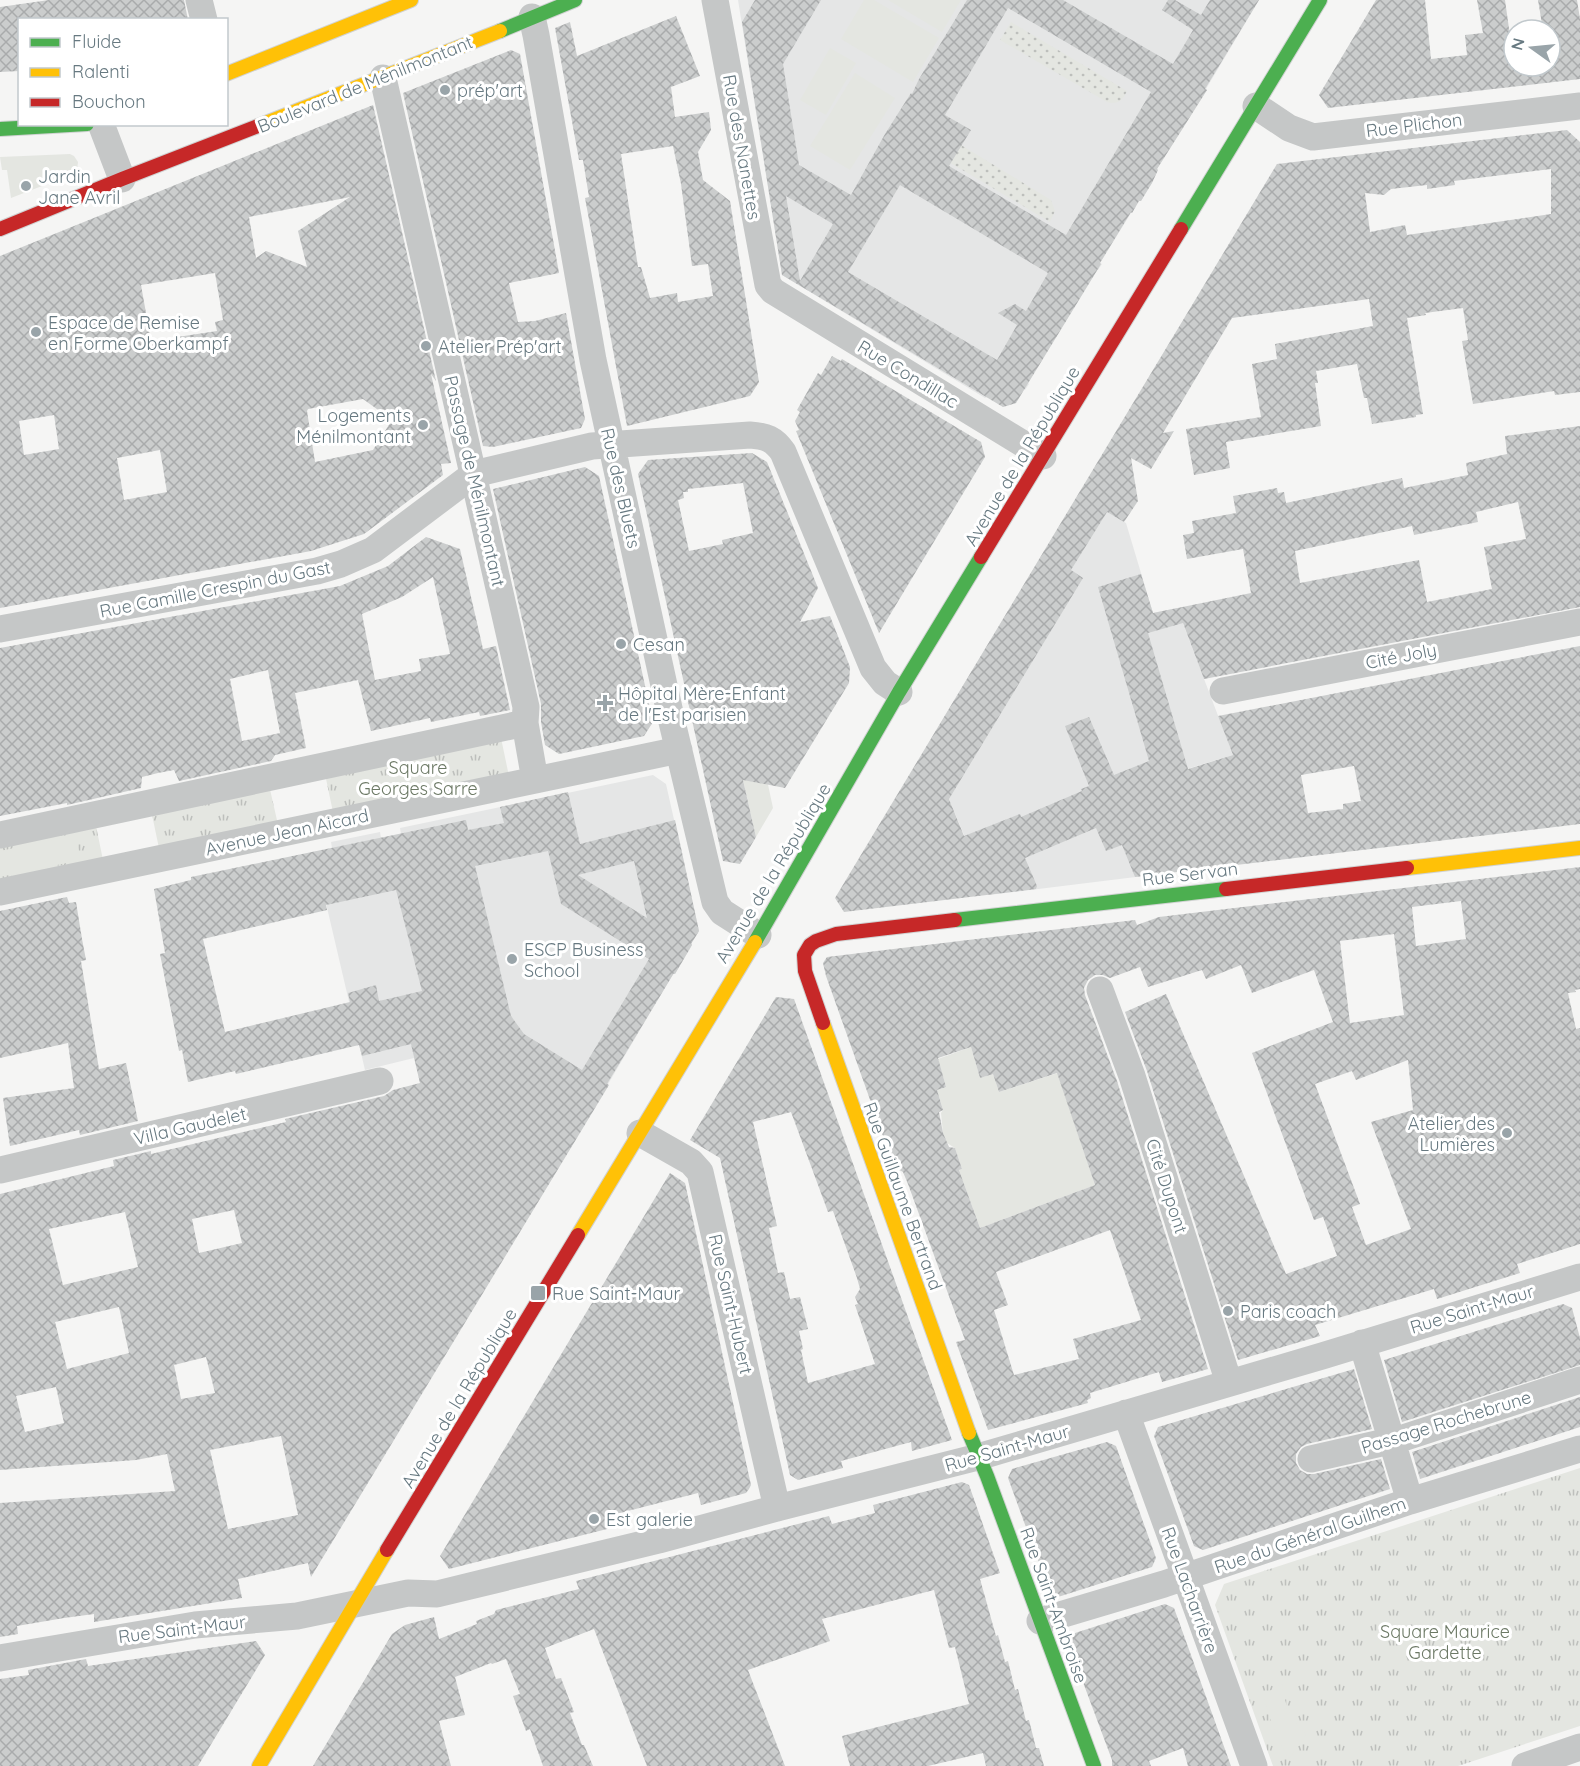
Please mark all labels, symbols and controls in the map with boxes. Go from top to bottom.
legend [18,18,228,126]
north arrow [1502,18,1562,78]
text: Fluide [72,30,121,53]
street label: Boulevard de Ménilmontant [254,30,476,138]
text: N [1506,36,1529,52]
text: Ralenti [72,60,130,83]
street label: Rue des Nanettes [718,73,766,221]
place label: prép'art [457,79,523,102]
marker: prép'art [438,83,452,97]
text: Bouchon [72,90,146,113]
street label: Rue Plichon [1365,108,1463,142]
place label: Jardin Jane Avril [38,165,120,209]
marker: Jardin Jane Avril [19,179,33,193]
place label: Espace de Remise en Forme Oberkampf [48,311,229,355]
marker: Espace de Remise en Forme Oberkampf [29,325,43,339]
place label: Atelier Prép'art [438,335,562,358]
street label: Rue Condillac [853,335,963,413]
marker: Atelier Prép'art [419,339,433,353]
street label: Avenue de la République [959,362,1085,550]
street label: Passage de Ménilmontant [439,373,511,589]
place label: Logements Ménilmontant [296,404,411,448]
marker: Logements Ménilmontant [416,418,430,432]
street label: Rue des Bluets [596,426,646,550]
street label: Rue Camille Crespin du Gast [98,555,332,623]
place label: Cesan [633,633,685,656]
marker: Cesan [614,637,628,651]
street label: Cité Joly [1363,638,1439,674]
place label: Hôpital Mère-Enfant de l'Est parisien [618,682,786,726]
marker: Hôpital Mère-Enfant de l'Est parisien [596,694,614,712]
park label: Square Georges Sarre [358,756,478,800]
street label: Avenue de la République [710,779,836,967]
street label: Avenue Jean Aicard [203,803,371,861]
street label: Rue Servan [1141,857,1239,891]
place label: ESCP Business School [524,938,643,982]
marker: ESCP Business School [505,952,519,966]
street label: Rue Guillaume Bertrand [858,1099,948,1293]
street label: Villa Gaudelet [131,1102,249,1150]
place label: Atelier des Lumières [1408,1112,1495,1156]
marker: Atelier des Lumières [1500,1126,1514,1140]
street label: Cité Dupont [1141,1136,1193,1236]
street label: Rue Saint-Hubert [704,1232,758,1376]
street label: Rue Saint-Maur [1407,1279,1537,1339]
place label: Rue Saint-Maur [552,1282,680,1305]
marker: Rue Saint-Maur [529,1284,547,1302]
place label: Paris coach [1240,1300,1336,1323]
street label: Avenue de la République [396,1304,522,1492]
marker: Paris coach [1221,1304,1235,1318]
street label: Passage Rochebrune [1358,1385,1534,1459]
street label: Rue Saint-Maur [942,1419,1072,1477]
street label: Rue du Général Guilhem [1211,1491,1409,1579]
place label: Est galerie [606,1508,693,1531]
marker: Est galerie [587,1512,601,1526]
street label: Rue Saint-Ambroise [1015,1524,1093,1686]
street label: Rue Lacharrière [1156,1524,1224,1656]
street label: Rue Saint-Maur [117,1610,247,1648]
park label: Square Maurice Gardette [1380,1620,1510,1664]

